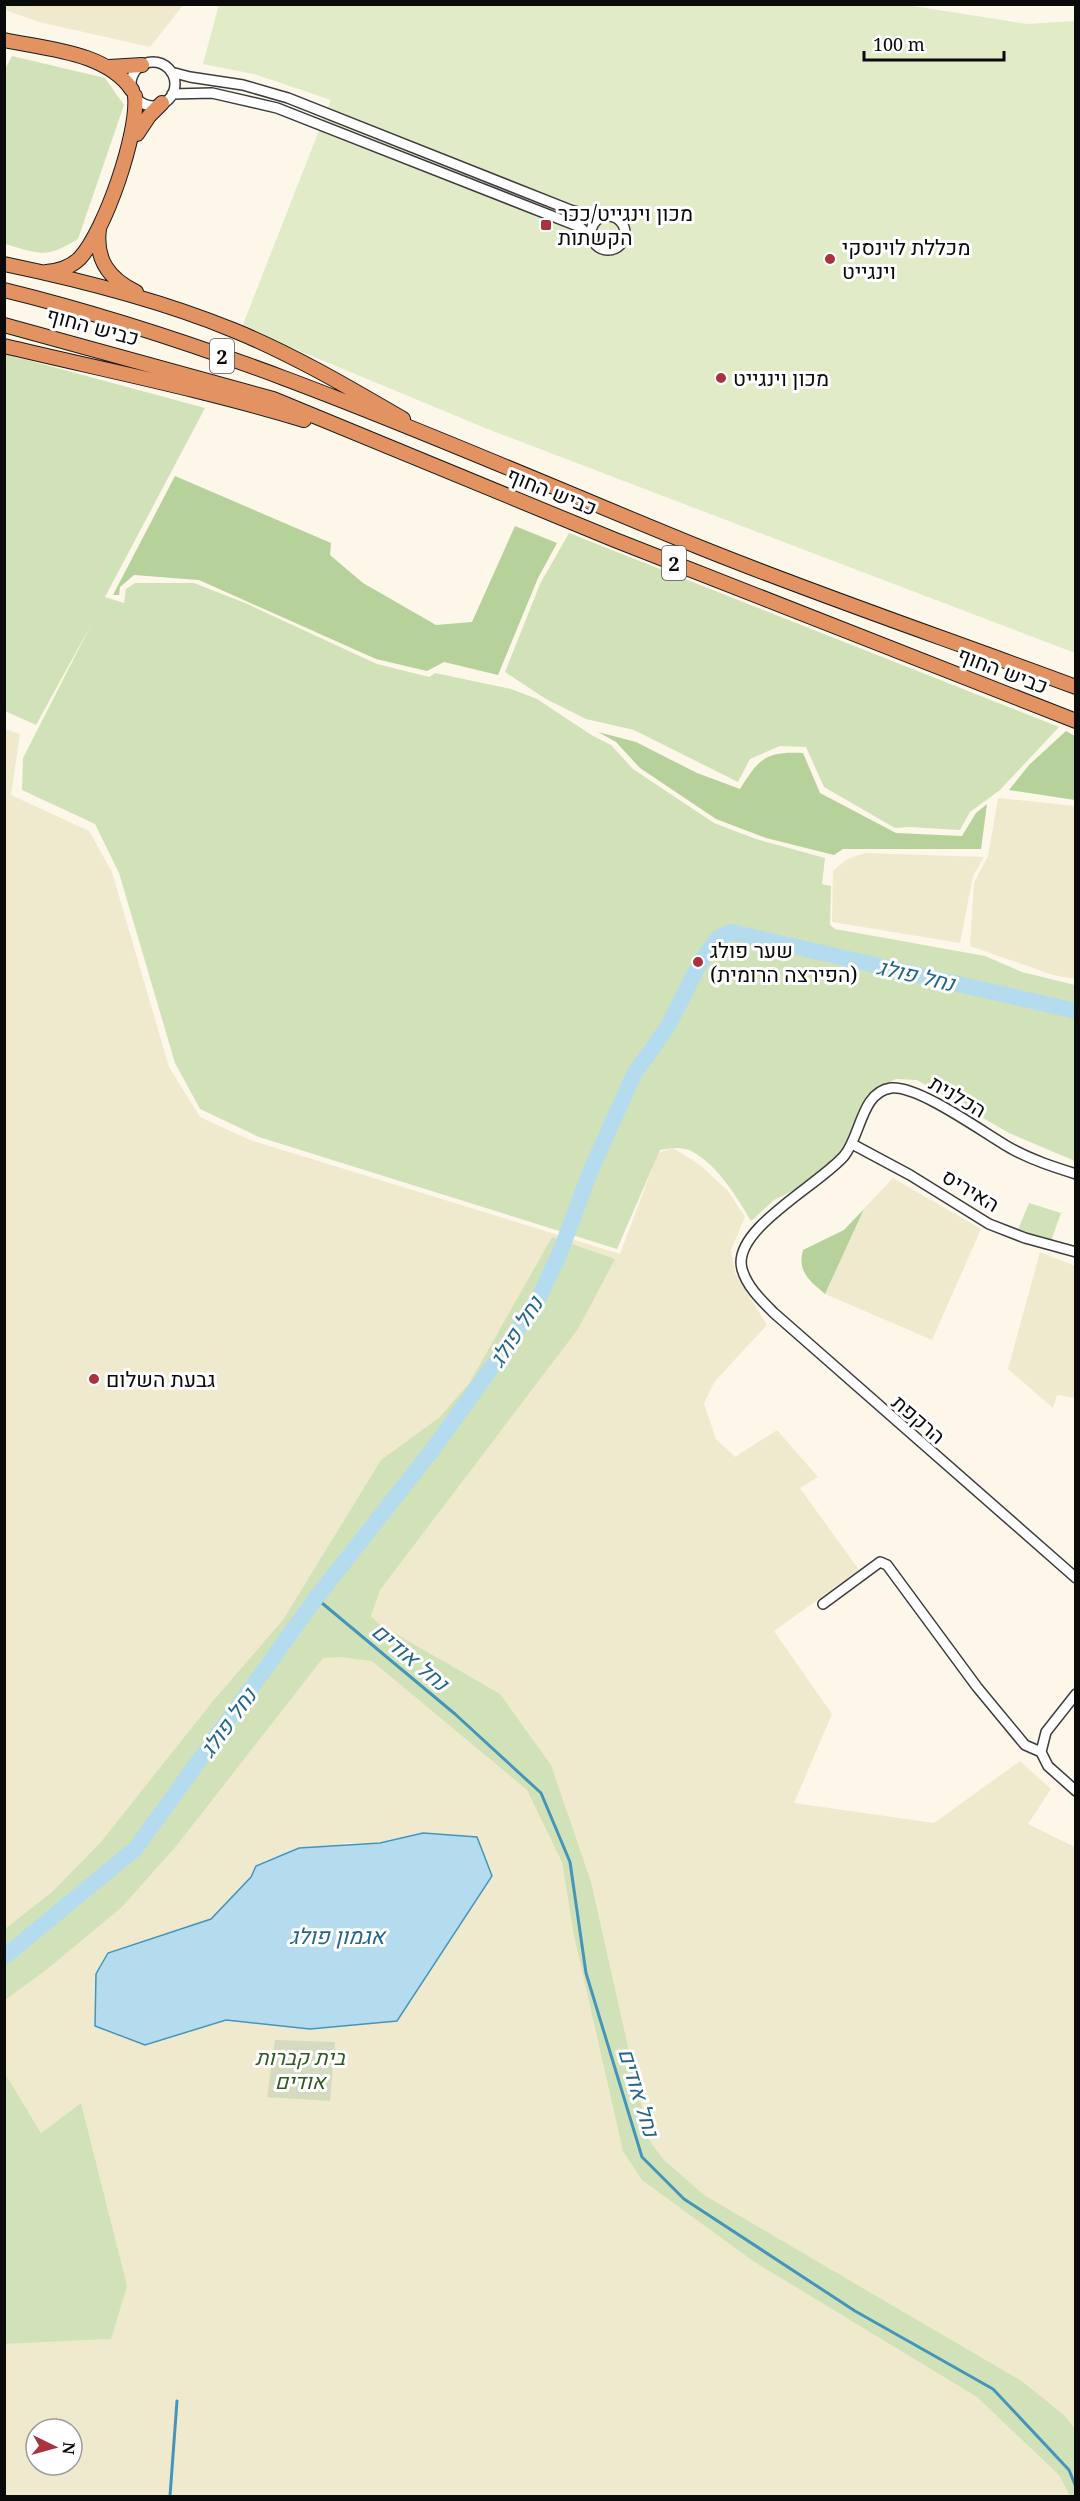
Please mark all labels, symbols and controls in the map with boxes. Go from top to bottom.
scale bar [864,24,1004,62]
text: 100 m [873,32,925,56]
place label: מכון וינגייט/ככר הקשתות [558,199,693,251]
marker: מכון וינגייט/ככר הקשתות [539,218,553,232]
place label: מכללת לוינסקי וינגייט [842,233,970,285]
marker: מכללת לוינסקי וינגייט [823,252,837,266]
street label: כביש החוף [44,300,142,352]
road number: 2 [210,339,234,373]
place label: מכון וינגייט [733,364,829,392]
marker: מכון וינגייט [714,371,728,385]
street label: כביש החוף [503,460,601,522]
road number: 2 [662,546,686,580]
street label: כביש החוף [954,640,1052,700]
place label: שער פולג (הפירצה הרומית) [710,936,858,988]
water label: נחל פולג [874,951,960,998]
marker: שער פולג (הפירצה הרומית) [691,955,705,969]
street label: הכלנית [924,1069,992,1123]
street label: האיריס [937,1162,1005,1218]
water label: נחל פולג [481,1288,550,1372]
place label: גבעת השלום [106,1365,215,1393]
marker: גבעת השלום [87,1372,101,1386]
street label: הרקפת [886,1388,952,1450]
water label: נחל אודים [366,1615,457,1698]
water label: נחל פולג [192,1680,263,1763]
water label: אגמון פולג [289,1920,387,1950]
park label: בית קברות אודים [255,2043,346,2095]
water label: נחל אודים [612,2044,668,2142]
north arrow [24,2417,84,2477]
text: N [57,2441,80,2456]

